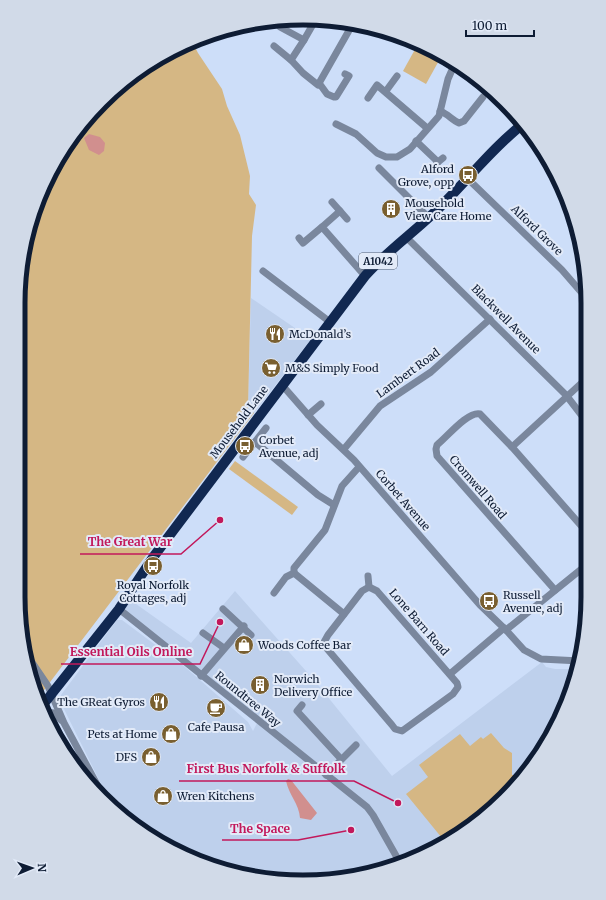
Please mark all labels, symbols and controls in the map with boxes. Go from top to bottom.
scale bar [466,12,534,38]
text: 100 m [472,18,507,33]
place label: Alford Grove, opp [398,162,454,189]
bus stop icon: Alford Grove, opp [457,164,479,186]
place label: Mousehold View Care Home [404,196,492,223]
building icon: Mousehold View Care Home [380,198,402,220]
street label: Alford Grove [508,201,566,258]
road number: A1042 [359,253,397,269]
street label: Blackwell Avenue [469,282,544,357]
restaurant icon: McDonald’s [264,323,286,345]
place label: McDonald’s [289,327,351,341]
street label: Lambert Road [374,345,443,401]
supermarket icon: M&S Simply Food [260,357,282,379]
place label: M&S Simply Food [285,361,379,375]
street label: Mousehold Lane [207,383,271,461]
place label: Corbet Avenue, adj [258,433,319,460]
bus stop icon: Corbet Avenue, adj [234,435,256,457]
street label: Cromwell Road [446,452,510,522]
street label: Corbet Avenue [373,467,433,534]
callout: The Great War [80,530,181,554]
text: The Great War [88,534,173,549]
bus stop icon: Royal Norfolk Cottages, adj [142,555,164,577]
place label: Royal Norfolk Cottages, adj [117,578,189,605]
street label: Lone Barn Road [386,586,452,659]
place label: Russell Avenue, adj [502,588,563,615]
bus stop icon: Russell Avenue, adj [478,590,500,612]
shop icon: Woods Coffee Bar [233,634,255,656]
place label: Woods Coffee Bar [257,638,351,652]
callout: Essential Oils Online [61,640,200,664]
text: Essential Oils Online [70,644,193,659]
street label: Roundtree Way [212,668,284,730]
place label: Norwich Delivery Office [274,672,353,699]
building icon: Norwich Delivery Office [249,674,271,696]
restaurant icon: The GReat Gyros [148,691,170,713]
place label: The GReat Gyros [57,695,145,709]
cafe icon: Cafe Pausa [205,697,227,719]
place label: Cafe Pausa [188,720,244,734]
shop icon: Pets at Home [160,723,182,745]
place label: Pets at Home [88,727,157,741]
shop icon: DFS [140,746,162,768]
place label: DFS [116,750,137,764]
callout: First Bus Norfolk & Suffolk [179,757,354,781]
text: First Bus Norfolk & Suffolk [187,761,346,776]
shop icon: Wren Kitchens [152,785,174,807]
place label: Wren Kitchens [176,789,254,803]
callout: The Space [222,816,298,840]
text: The Space [230,821,291,836]
north arrow [12,848,52,888]
text: N [35,863,49,873]

